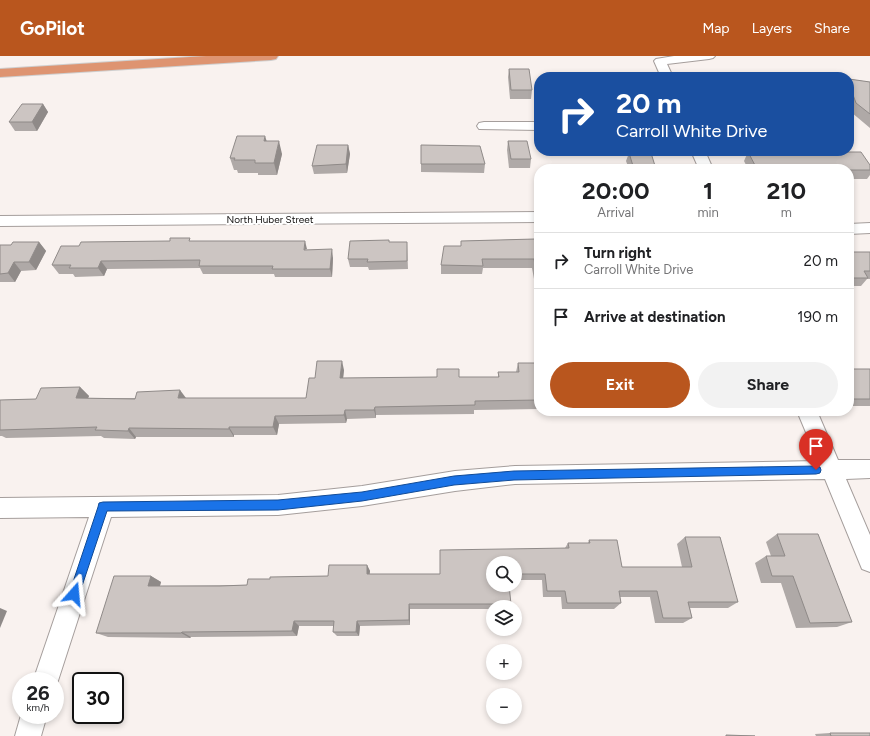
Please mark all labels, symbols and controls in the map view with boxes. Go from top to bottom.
text: GoPilot [20,17,85,40]
text: Map [702,20,730,37]
text: Layers [752,20,792,37]
text: Share [814,20,850,37]
text: 20 m [616,86,681,120]
icon: right [550,88,602,140]
text: Carroll White Drive [616,120,767,142]
text: 20:00 [582,176,650,205]
text: 1 [703,176,713,205]
text: 210 [767,176,806,205]
text: Arrival [597,205,634,220]
text: min [697,205,719,220]
text: m [781,205,792,220]
street label: North Huber Street [226,213,314,226]
text: Turn right [584,244,652,262]
icon: right [550,250,572,272]
text: 20 m [804,252,838,270]
text: Carroll White Drive [584,262,693,277]
icon: arrive [550,306,572,328]
text: Arrive at destination [584,308,725,326]
text: 190 m [797,308,838,326]
button: Exit [550,362,690,408]
button: Share [698,362,838,408]
pin [799,429,833,470]
icon: arrive [805,435,827,457]
map controls [486,556,522,724]
button: search [486,556,522,592]
position arrow [53,573,95,615]
button: layers [486,600,522,636]
button: + [486,644,522,680]
speed limit sign: 30 [72,672,124,724]
text: 26 [26,681,50,705]
button: − [486,688,522,724]
text: km/h [27,701,49,714]

